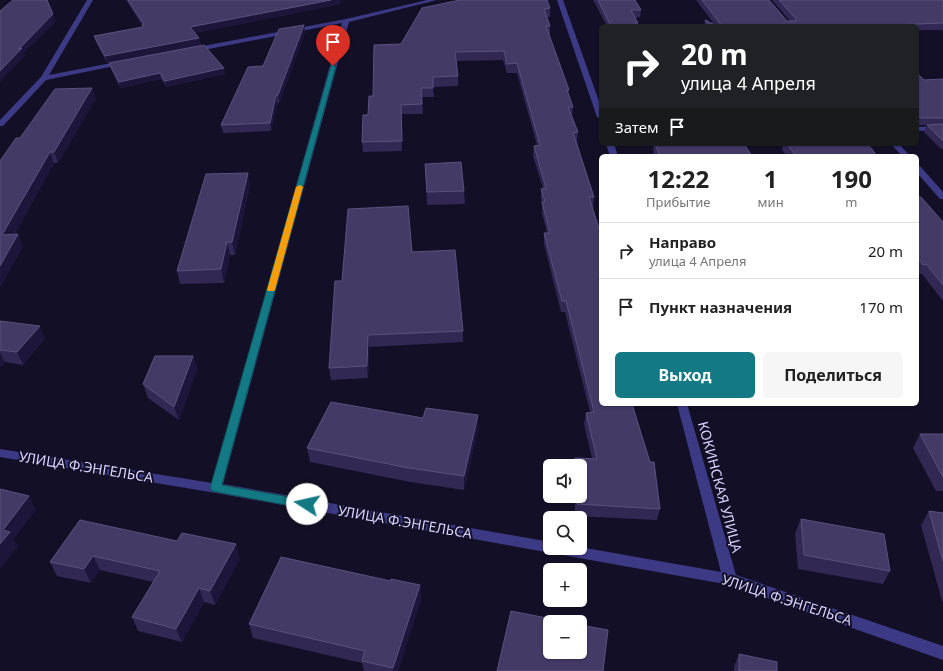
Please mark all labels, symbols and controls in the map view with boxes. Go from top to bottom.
pin [316,25,350,66]
icon: arrive [322,31,344,53]
text: 20 m [681,35,748,73]
icon: right [615,40,667,92]
text: улица 4 Апреля [681,71,816,95]
icon: arrive [666,116,688,138]
text: Затем [615,117,658,137]
text: 12:22 [647,162,709,195]
text: 1 [764,162,777,195]
text: 190 [831,162,872,195]
text: Прибытие [646,193,711,211]
text: мин [758,193,784,211]
text: m [845,193,857,211]
text: Направо [649,232,716,252]
icon: right [615,240,637,262]
text: 20 m [868,241,903,261]
text: улица 4 Апреля [649,252,746,270]
icon: arrive [615,296,637,318]
text: Пункт назначения [649,297,792,317]
text: 170 m [859,297,903,317]
button: Выход [615,352,755,398]
button: Поделиться [763,352,903,398]
street label: КОКИНСКАЯ УЛИЦА [694,419,747,555]
street label: УЛИЦА Ф.ЭНГЕЛЬСА [18,446,155,487]
map controls [543,459,587,659]
button: sound [543,459,587,503]
position arrow [286,483,328,525]
street label: УЛИЦА Ф.ЭНГЕЛЬСА [337,500,474,543]
button: search [543,511,587,555]
button: + [543,563,587,607]
street label: УЛИЦА Ф.ЭНГЕЛЬСА [720,570,855,630]
button: − [543,615,587,659]

